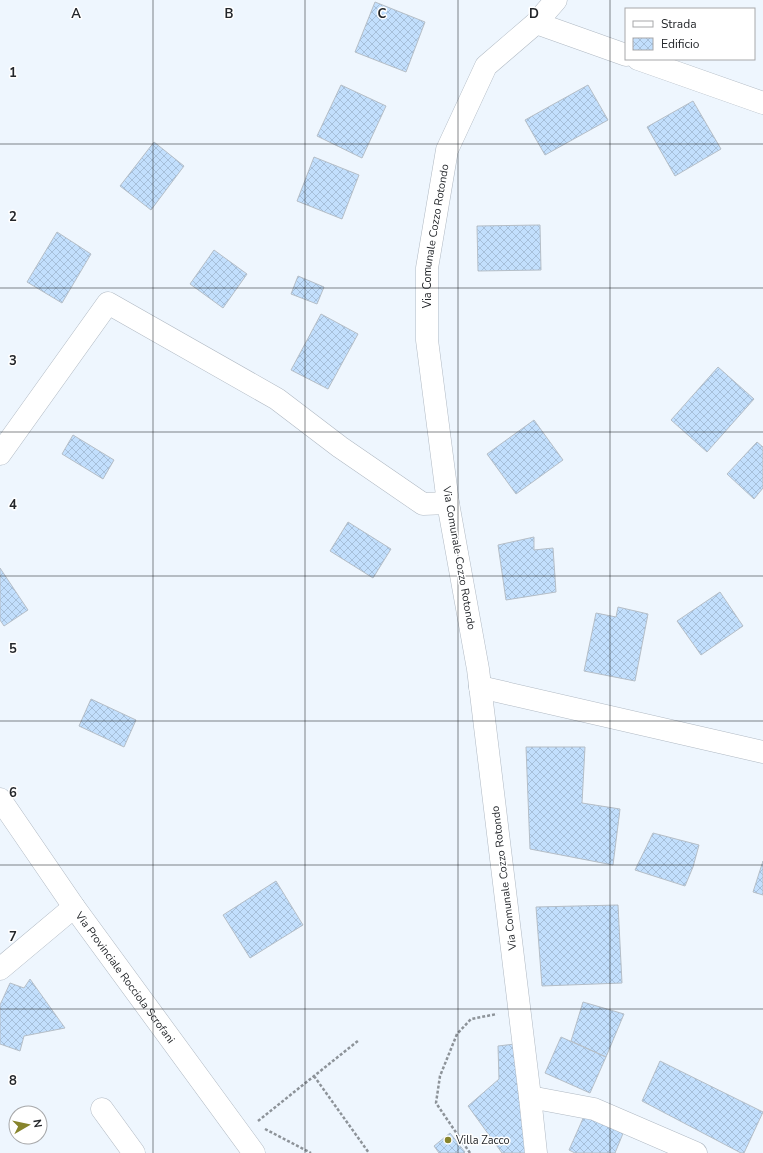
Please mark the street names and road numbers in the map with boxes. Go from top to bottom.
street label: Via Comunale Cozzo Rotondo [420,163,452,309]
street label: Via Comunale Cozzo Rotondo [439,484,479,631]
street label: Via Comunale Cozzo Rotondo [488,805,520,952]
street label: Via Provinciale Rocciola Scrofani [72,908,179,1046]

